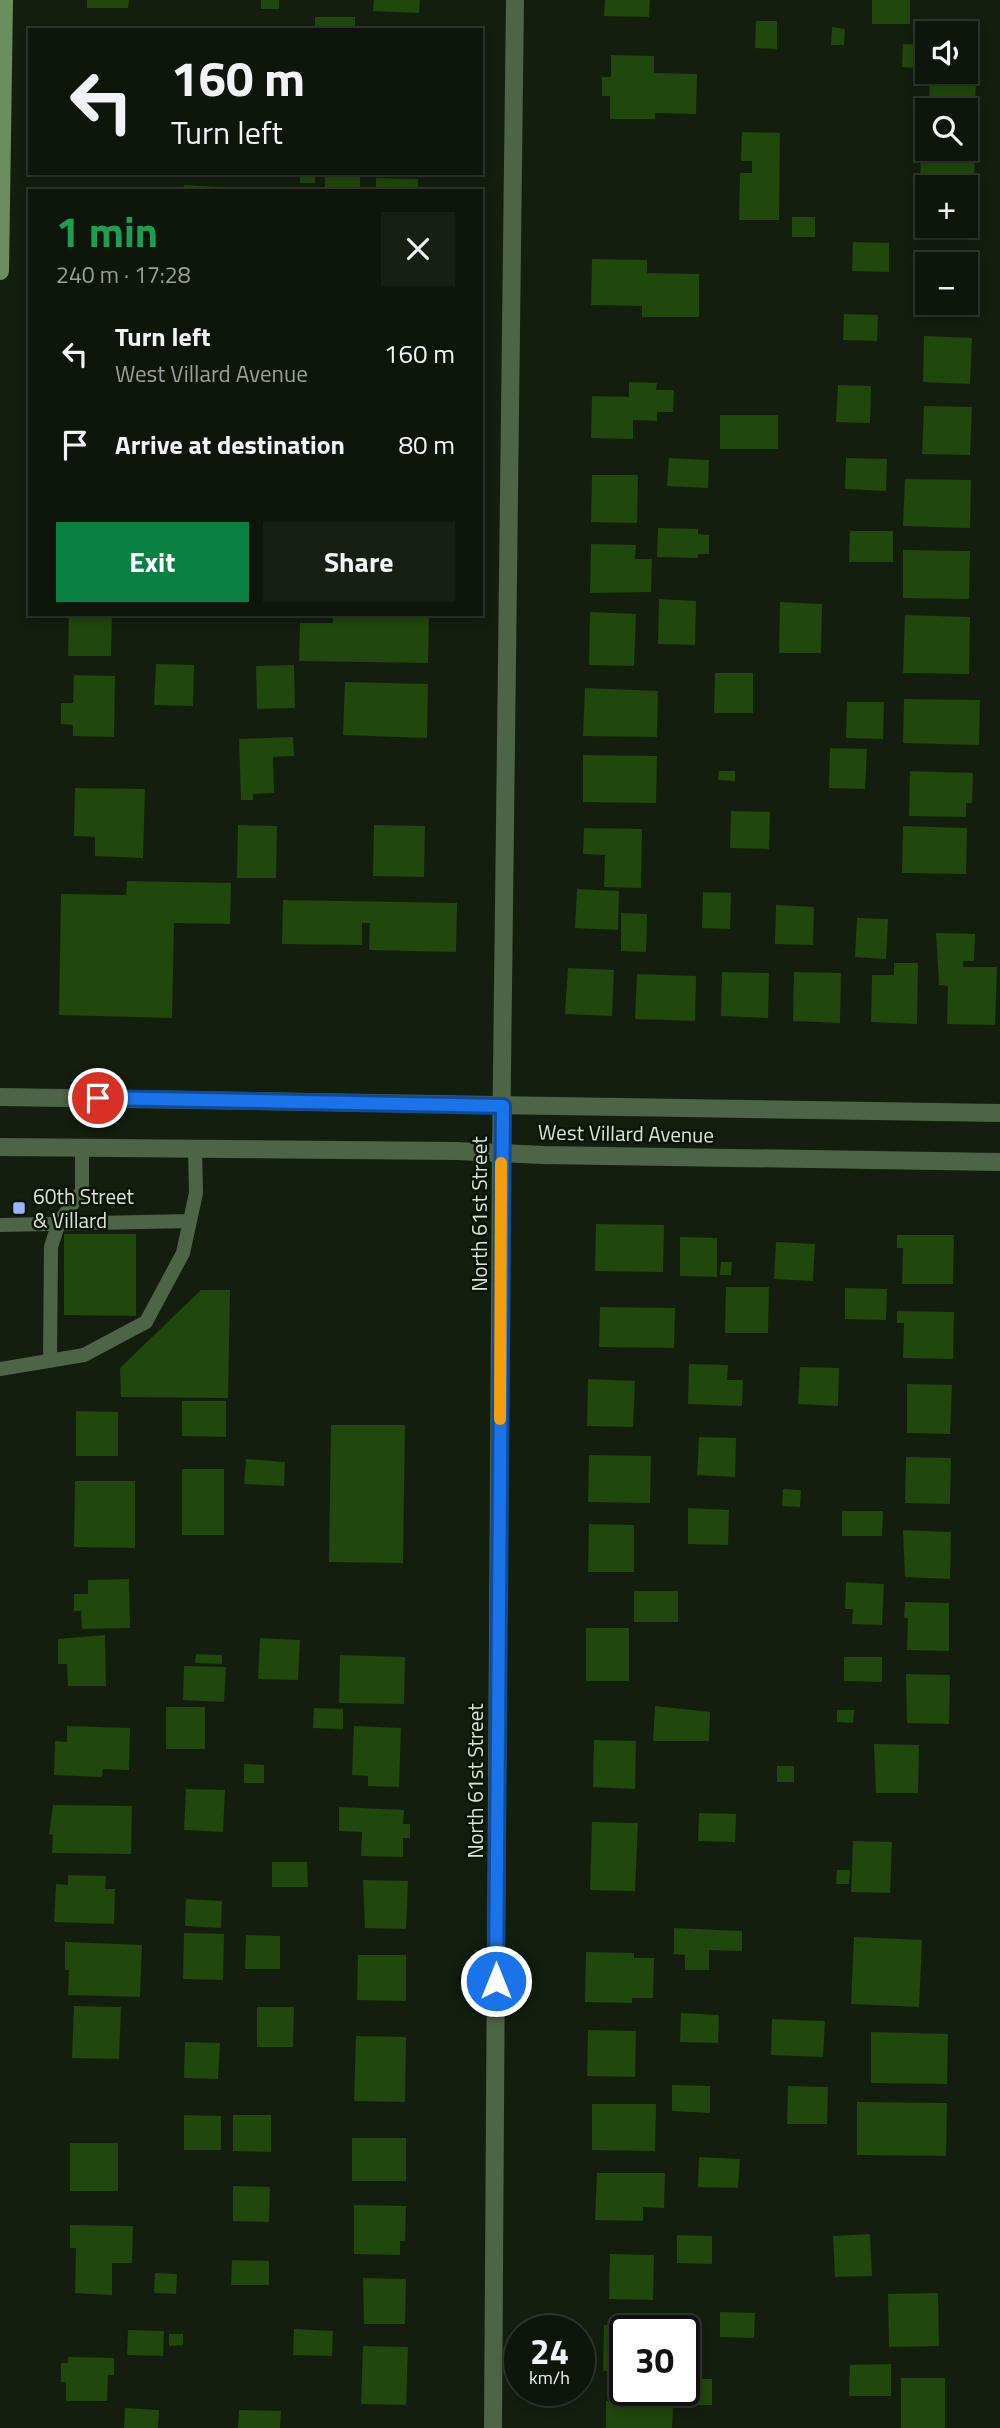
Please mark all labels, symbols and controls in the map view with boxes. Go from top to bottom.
map controls [915,21,978,315]
button: sound [915,21,978,84]
text: 160 m [171,40,305,115]
icon: left [56,56,147,147]
button: search [915,98,978,161]
text: Turn left [171,108,283,156]
button: + [915,175,978,238]
text: 1 min [56,199,158,263]
button: close [381,212,455,286]
button: − [915,252,978,315]
text: 240 m · 17:28 [56,257,191,292]
text: Turn left [115,317,210,356]
text: 160 m [384,334,455,373]
icon: left [56,335,94,373]
text: West Villard Avenue [115,356,308,391]
text: Arrive at destination [115,425,345,464]
text: 80 m [398,425,455,464]
icon: arrive [56,426,94,464]
button: Exit [56,522,249,602]
button: Share [263,522,455,602]
pin [68,1068,128,1128]
icon: arrive [79,1079,117,1117]
street label: West Villard Avenue [538,1115,714,1151]
street label: North 61st Street [463,1136,495,1292]
place label: 60th Street & Villard [33,1180,135,1236]
marker: 60th Street & Villard [11,1200,27,1216]
street label: North 61st Street [459,1703,491,1859]
position arrow [459,1944,533,2018]
speed limit sign: 30 [609,2315,700,2406]
text: 24 [530,2324,569,2378]
text: km/h [529,2364,570,2391]

